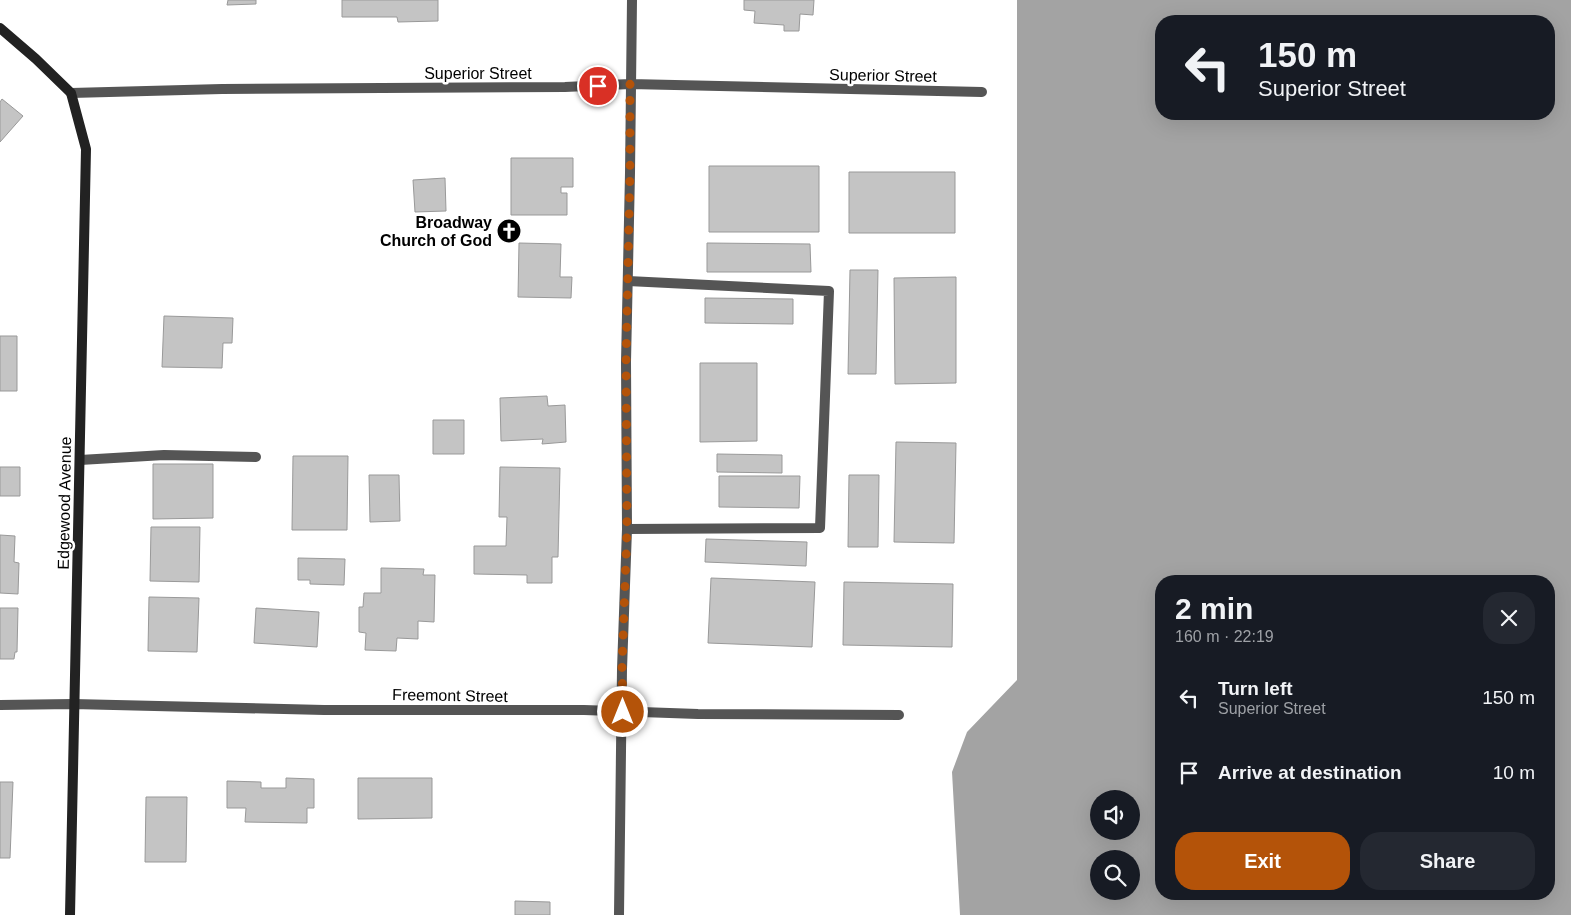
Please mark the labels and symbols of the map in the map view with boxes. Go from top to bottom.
street label: Superior Street [424,65,532,82]
pin [577,65,619,107]
street label: Superior Street [829,66,937,85]
place label: Broadway Church of God [380,214,492,249]
church icon: Broadway Church of God [496,218,522,244]
street label: Edgewood Avenue [55,436,74,570]
position arrow [596,685,648,737]
street label: Freemont Street [392,686,508,705]

